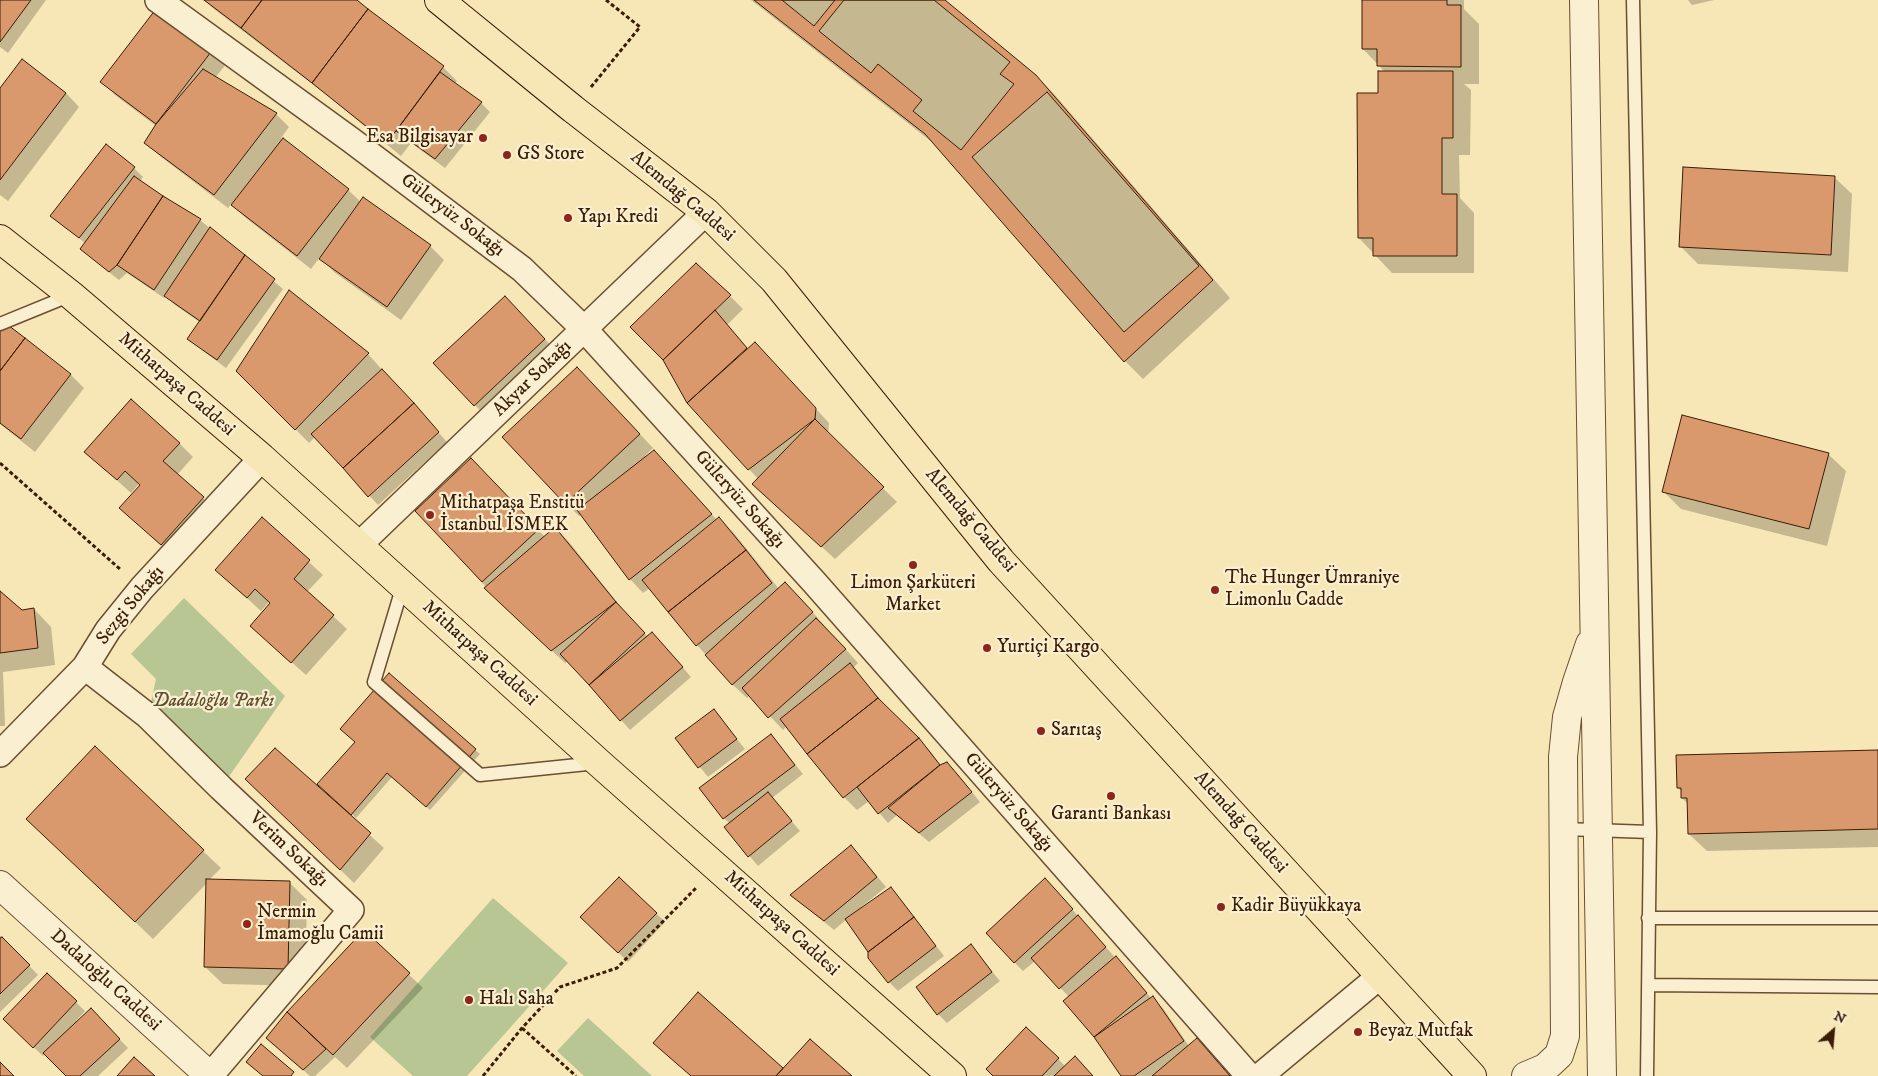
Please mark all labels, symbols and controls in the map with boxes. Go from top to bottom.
place label: Esa Bilgisayar [366,127,473,149]
marker: Esa Bilgisayar [477,132,489,144]
place label: GS Store [517,144,584,166]
street label: Alemdağ Caddesi [625,147,739,247]
marker: GS Store [501,149,513,161]
street label: Güleryüz Sokağı [395,169,509,263]
place label: Yapı Kredi [578,207,658,229]
marker: Yapı Kredi [562,212,574,224]
street label: Mithatpaşa Caddesi [113,328,239,442]
street label: Akyar Sokağı [489,336,577,422]
street label: Güleryüz Sokağı [689,446,789,554]
street label: Alemdağ Caddesi [920,464,1020,578]
place label: Mithatpaşa Enstitü İstanbul İSMEK [440,493,584,537]
marker: Mithatpaşa Enstitü İstanbul İSMEK [424,509,436,521]
marker: Limon Şarküteri Market [907,559,919,571]
street label: Sezgi Sokağı [92,562,170,650]
place label: The Hunger Ümraniye Limonlu Cadde [1225,568,1400,612]
place label: Limon Şarküteri Market [850,573,976,617]
marker: The Hunger Ümraniye Limonlu Cadde [1209,584,1221,596]
street label: Mithatpaşa Caddesi [417,596,541,712]
place label: Yurtiçi Kargo [997,637,1099,659]
marker: Yurtiçi Kargo [981,642,993,654]
park label: Dadaloğlu Parkı [152,691,274,713]
place label: Sarıtaş [1051,720,1102,742]
marker: Sarıtaş [1035,725,1047,737]
street label: Güleryüz Sokağı [959,749,1057,857]
street label: Alemdağ Caddesi [1188,767,1292,879]
marker: Garanti Bankası [1105,790,1117,802]
place label: Garanti Bankası [1051,804,1171,826]
street label: Verim Sokağı [244,808,332,892]
street label: Mithatpaşa Caddesi [719,866,843,982]
place label: Kadir Büyükkaya [1231,896,1361,918]
marker: Kadir Büyükkaya [1215,901,1227,913]
place label: Nermin İmamoğlu Camii [257,902,384,946]
marker: Nermin İmamoğlu Camii [241,918,253,930]
street label: Dadaloğlu Caddesi [45,925,165,1037]
place label: Halı Saha [479,989,554,1011]
marker: Halı Saha [463,994,475,1006]
north arrow [1808,1006,1858,1056]
text: N [1831,1007,1849,1028]
place label: Beyaz Mutfak [1368,1021,1473,1043]
marker: Beyaz Mutfak [1352,1026,1364,1038]

